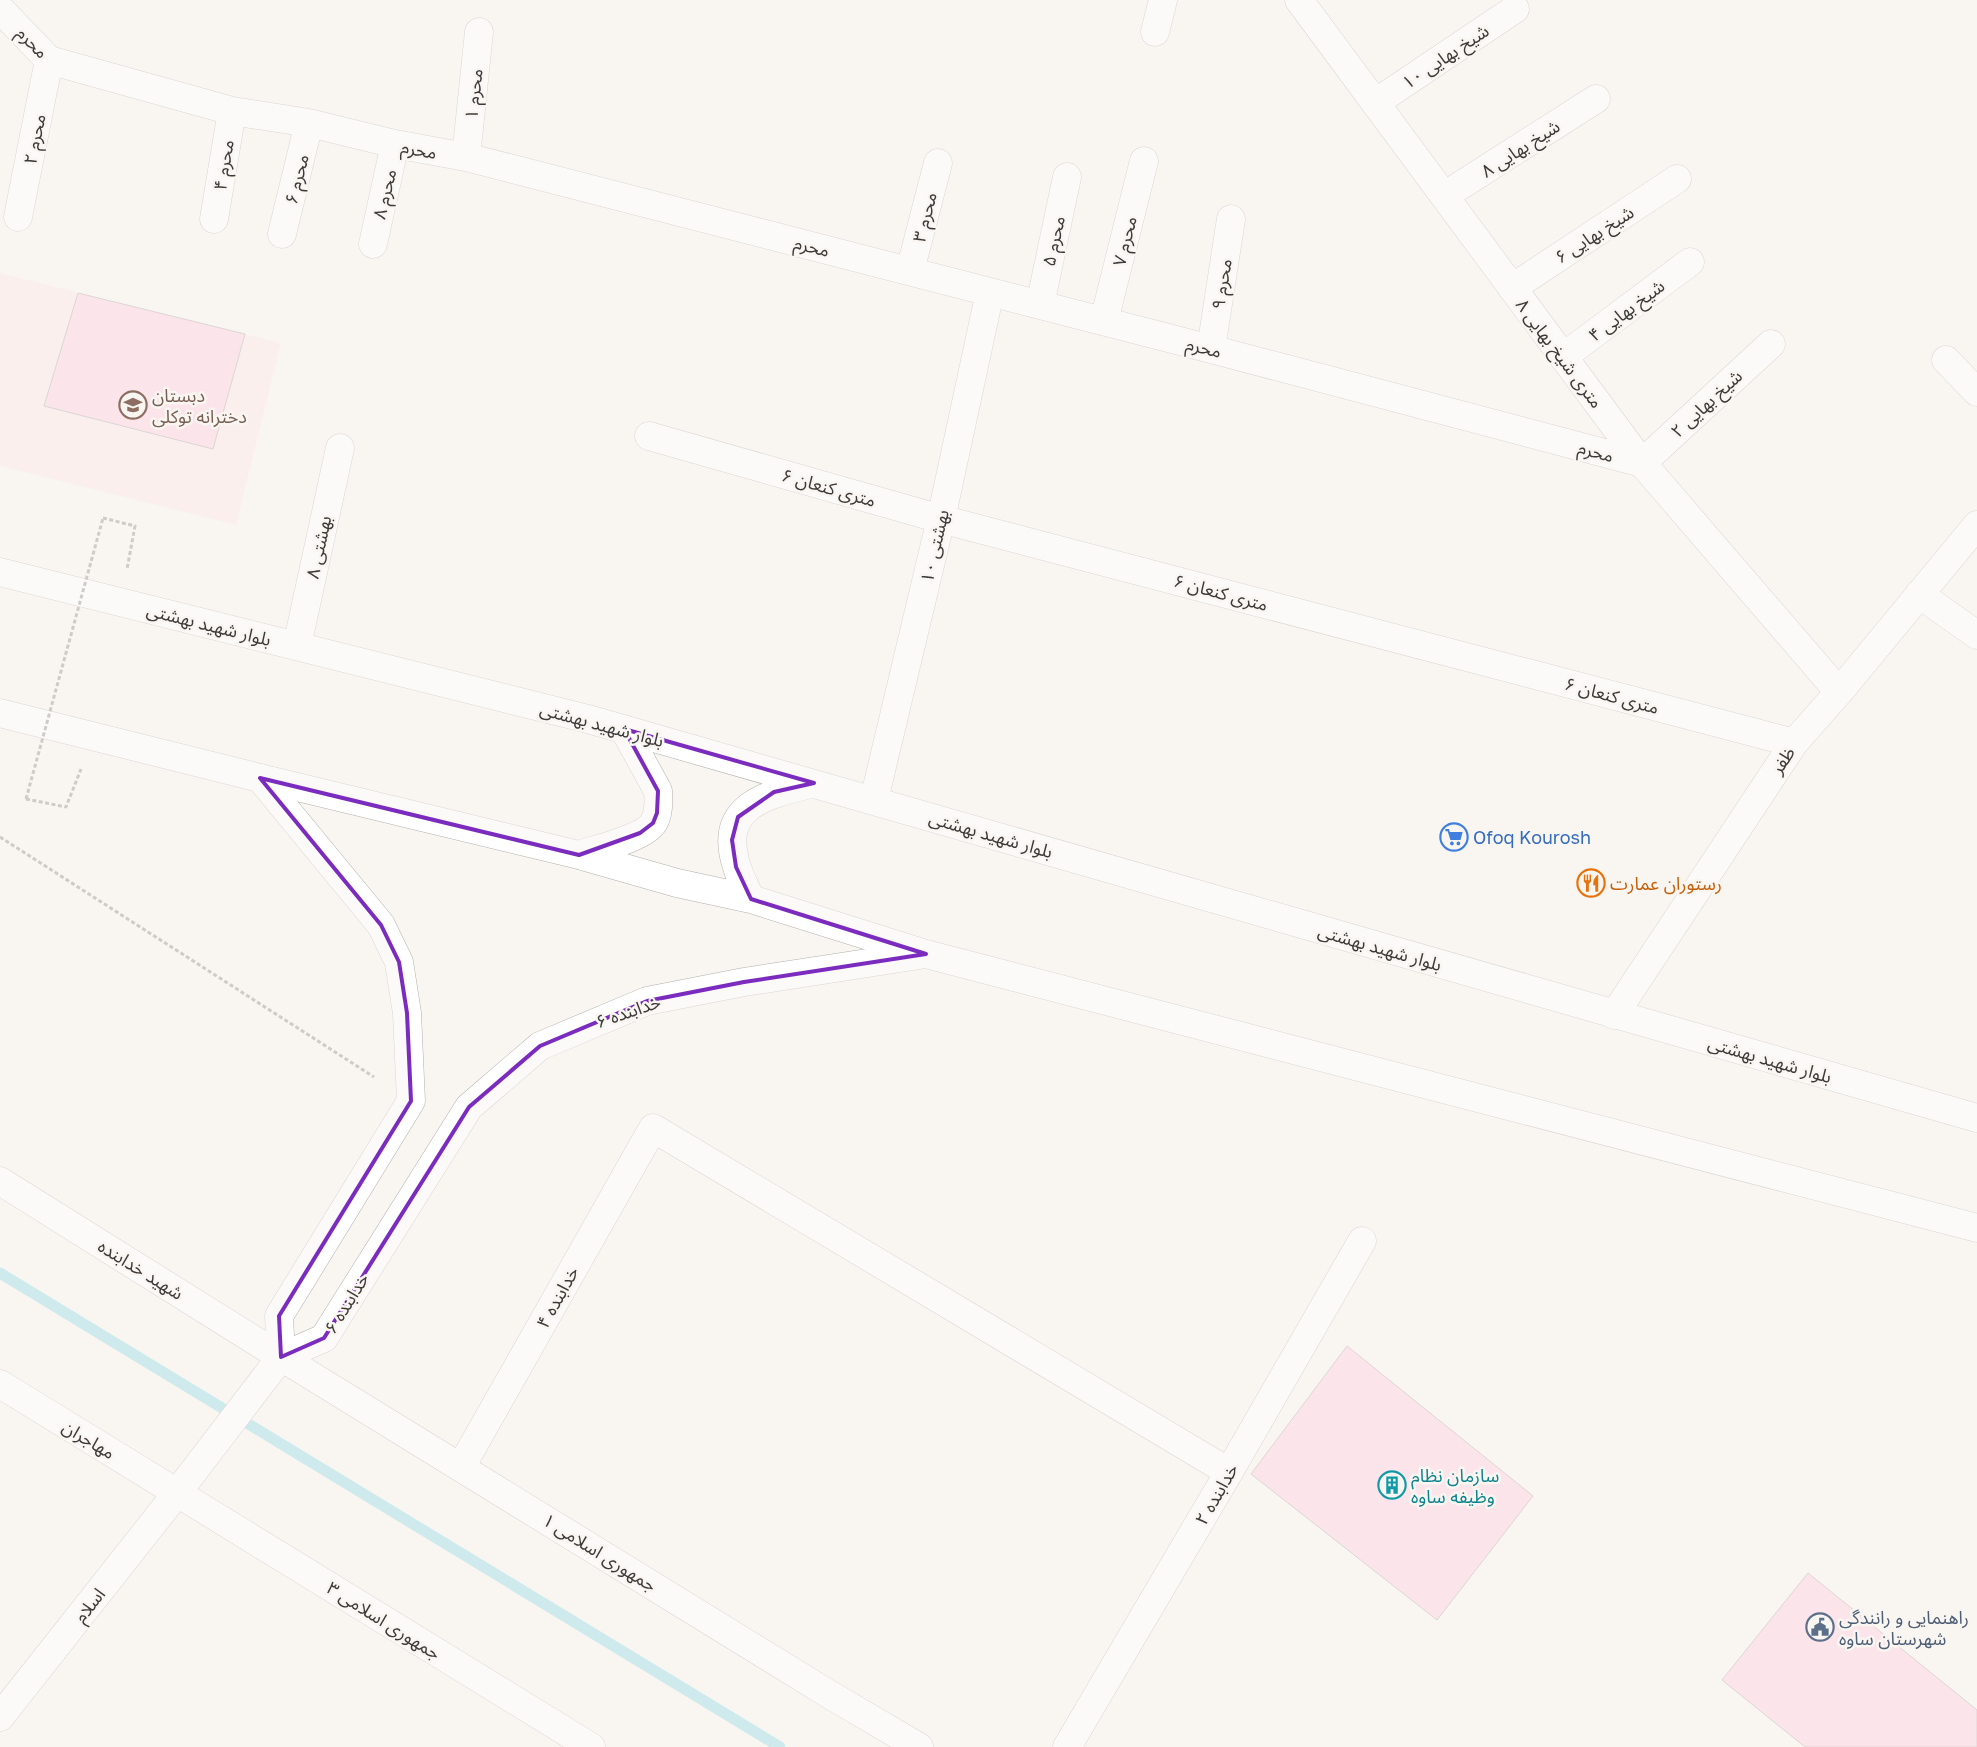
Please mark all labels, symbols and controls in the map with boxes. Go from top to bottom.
street label: شیخ بهایی ۱۰ [1397,19,1494,96]
street label: محرم [10,21,54,65]
street label: محرم ۱ [459,68,491,121]
street label: محرم ۲ [18,112,54,167]
street label: شیخ بهایی ۸ [1476,114,1565,184]
street label: محرم [399,135,439,167]
street label: محرم ۴ [208,138,242,192]
street label: محرم ۶ [279,152,317,207]
street label: محرم ۸ [368,167,404,222]
street label: محرم ۳ [907,190,945,245]
street label: شیخ بهایی ۶ [1550,200,1639,270]
street label: محرم ۵ [1037,214,1073,269]
street label: محرم ۷ [1107,214,1145,269]
street label: محرم [791,231,832,265]
street label: محرم ۹ [1206,257,1240,311]
street label: شیخ بهایی ۴ [1584,274,1670,348]
street label: ۸ متری شیخ بهایی [1509,294,1608,414]
street label: محرم [1183,332,1224,366]
street label: شیخ بهایی ۲ [1666,364,1748,444]
place label: دبستان دخترانه توکلی [152,384,247,428]
school or university icon: دبستان دخترانه توکلی [118,390,148,420]
street label: محرم [1575,436,1616,470]
street label: ۶ متری کنعان [779,463,879,512]
street label: بهشتی ۱۰ [915,507,954,585]
street label: بهشتی ۸ [301,513,336,581]
street label: ۶ متری کنعان [1171,569,1271,616]
street label: بلوار شهید بهشتی [144,598,273,651]
street label: ۶ متری کنعان [1562,672,1662,719]
street label: بلوار شهید بهشتی [537,697,666,752]
street label: ظفر [1764,742,1800,779]
street label: بلوار شهید بهشتی [926,806,1055,863]
supermarket icon: Ofoq Kourosh [1439,822,1469,852]
place label: Ofoq Kourosh [1473,826,1591,848]
restaurant icon: رستوران عمارت [1576,868,1606,898]
place label: رستوران عمارت [1610,872,1722,895]
street label: بلوار شهید بهشتی [1315,919,1444,976]
street label: خدابنده ۶ [593,990,663,1032]
street label: بلوار شهید بهشتی [1705,1031,1834,1088]
street label: شهید خدابنده [94,1234,188,1304]
street label: خدابنده ۴ [531,1262,583,1332]
street label: خدابنده ۶ [319,1269,373,1337]
street label: مهاجران [58,1415,119,1464]
street label: خدابنده ۲ [1190,1459,1242,1529]
place label: سازمان نظام وظیفه ساوه [1411,1464,1499,1507]
building icon: سازمان نظام وظیفه ساوه [1377,1470,1407,1500]
street label: جمهوری اسلامی ۱ [538,1508,661,1597]
street label: جمهوری اسلامی ۳ [322,1576,445,1665]
street label: اسلام [69,1583,112,1629]
place label: راهنمایی و رانندگی شهرستان ساوه [1839,1606,1969,1650]
public building icon: راهنمایی و رانندگی شهرستان ساوه [1805,1612,1835,1642]

